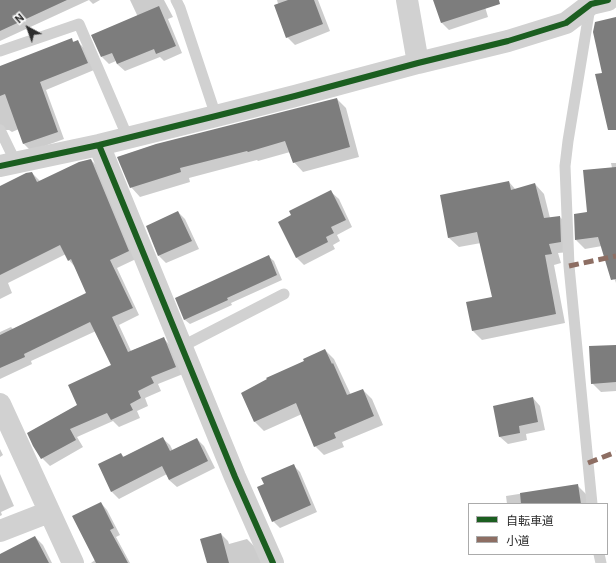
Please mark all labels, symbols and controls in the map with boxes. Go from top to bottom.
north arrow [8,8,48,48]
text: N [13,11,27,26]
legend [468,503,608,555]
text: 自転車道 [506,514,554,528]
text: 小道 [506,534,530,548]

